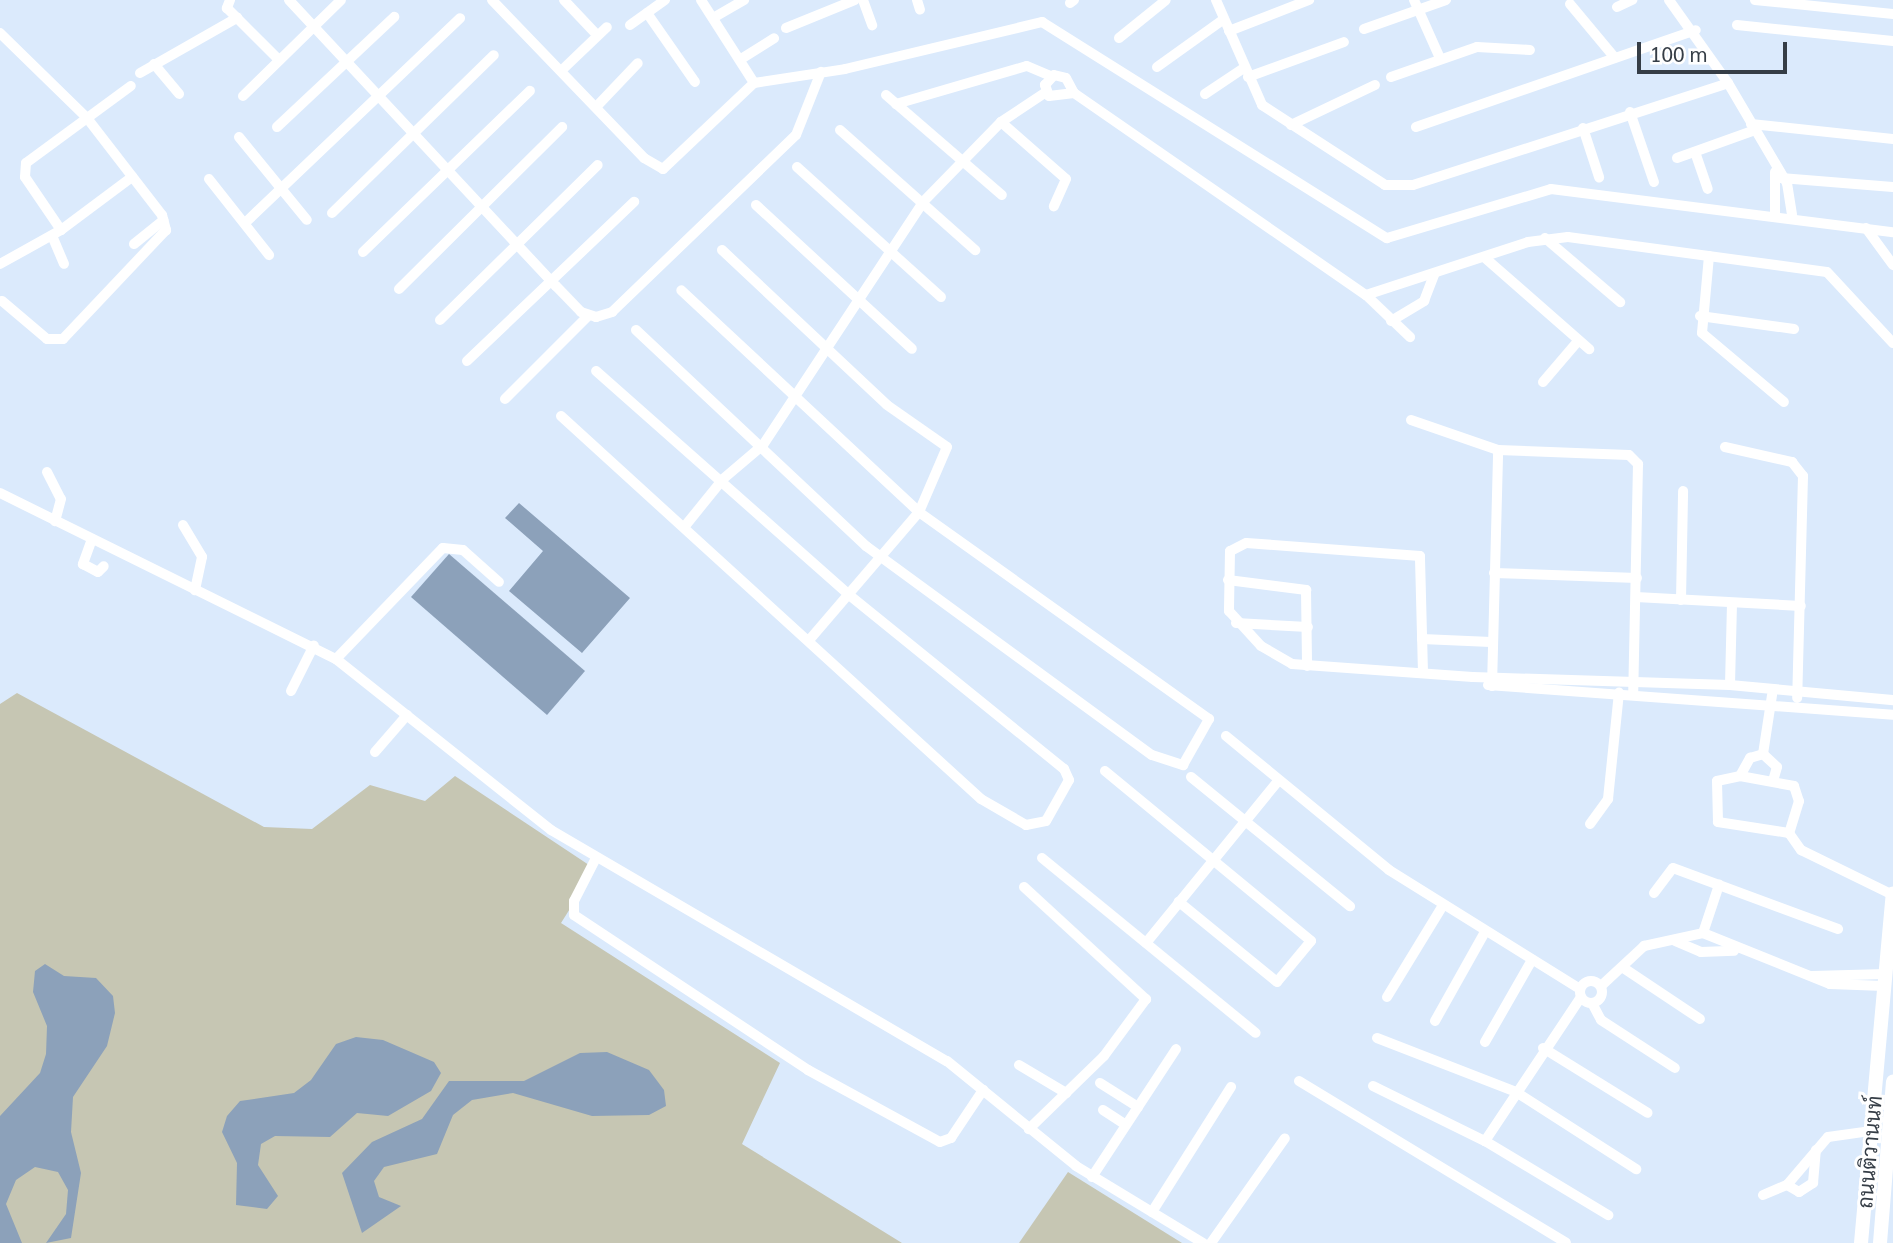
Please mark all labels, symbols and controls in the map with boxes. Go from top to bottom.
scale bar [1641,28,1792,72]
text: 100 m [1650,40,1707,67]
street label: ถนนติวานนท์ [1852,1095,1886,1209]

